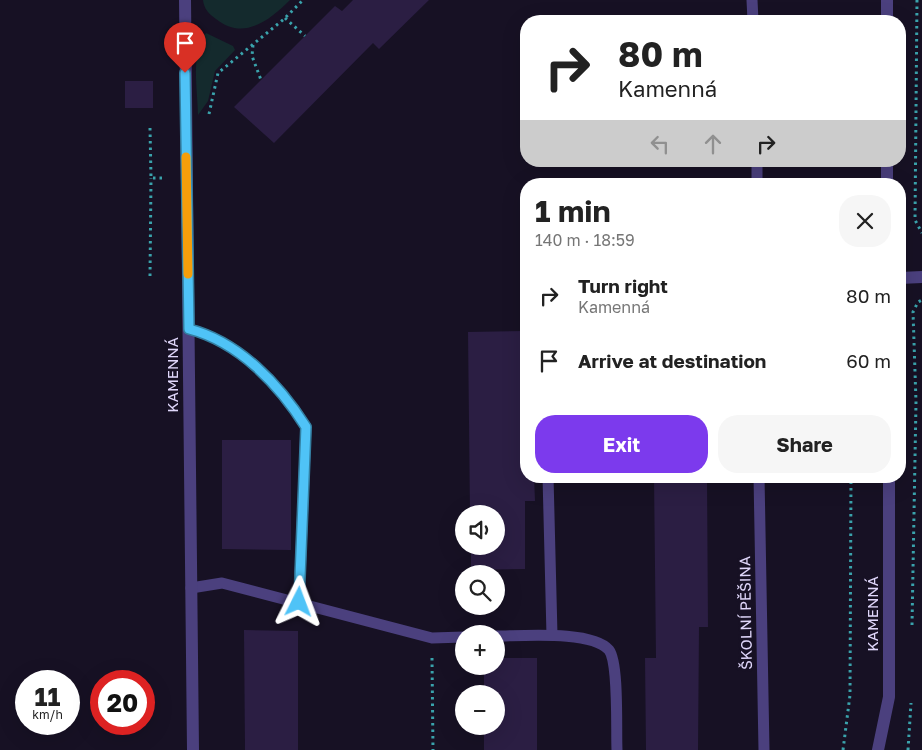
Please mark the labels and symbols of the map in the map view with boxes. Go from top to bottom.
pin [164,22,206,73]
street label: KAMENNÁ [163,337,181,413]
street label: ŠKOLNÍ PĚŠINA [735,556,755,670]
position arrow [272,575,324,627]
street label: KAMENNÁ [863,576,881,652]
speed limit sign: 20 [90,670,155,735]

